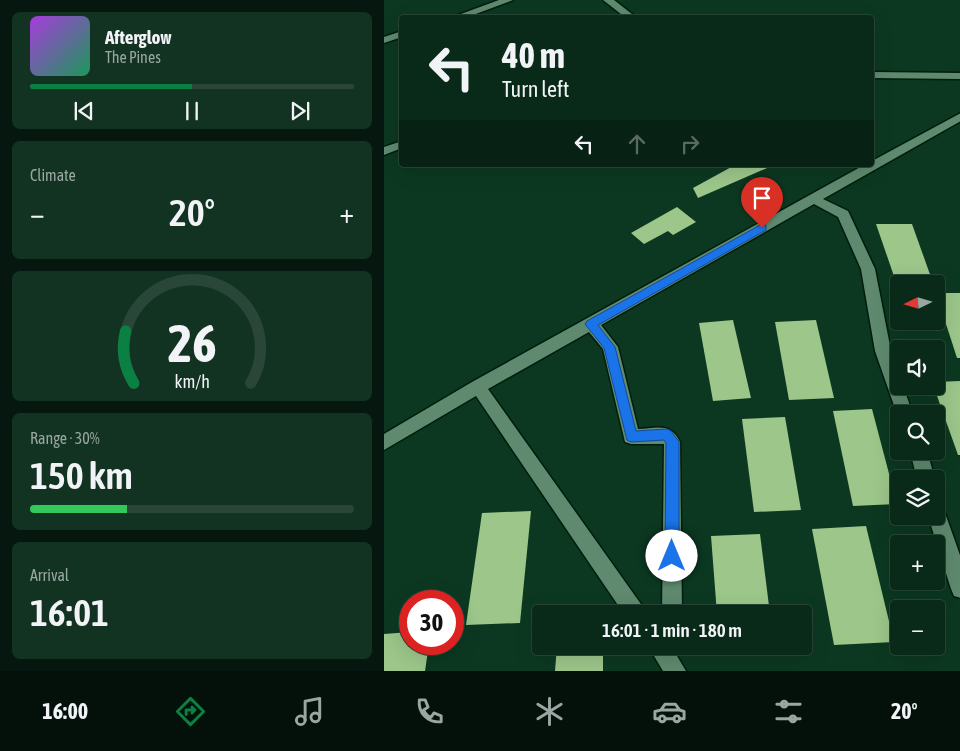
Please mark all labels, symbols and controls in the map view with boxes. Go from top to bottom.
text: Afterglow [105,26,172,48]
icon: left [419,35,484,100]
text: 40 m [502,35,565,75]
text: The Pines [105,48,161,66]
text: Turn left [502,76,569,102]
icon: previous [70,97,98,125]
icon: pause [178,97,206,125]
icon: next [286,97,314,125]
icon: left [570,130,598,158]
icon: ahead [623,130,651,158]
icon: right [676,130,704,158]
text: Climate [30,166,76,184]
pin [741,177,783,228]
icon: arrive [748,184,776,212]
text: 20° [169,191,215,234]
text: − [30,197,45,229]
text: + [339,197,354,229]
north arrow [890,275,945,330]
map controls [890,275,945,655]
text: 26 [168,313,216,373]
button: sound [890,340,945,395]
text: km/h [174,371,210,392]
button: search [890,405,945,460]
text: Range · 30% [30,429,100,447]
text: 150 km [30,454,133,497]
button: layers [890,470,945,525]
position arrow [645,529,697,581]
button: + [890,535,945,590]
text: Arrival [30,566,69,584]
speed limit sign: 30 [399,590,464,655]
text: 16:01 [30,591,109,634]
button: − [890,600,945,655]
text: 16:01 · 1 min · 180 m [602,619,742,641]
icon: directions [173,694,208,729]
icon: music [292,694,327,729]
icon: phone [412,694,447,729]
icon: climate [532,694,567,729]
icon: car [652,694,687,729]
icon: filters [771,694,806,729]
text: 16:00 [42,698,88,724]
text: 20° [891,698,918,724]

